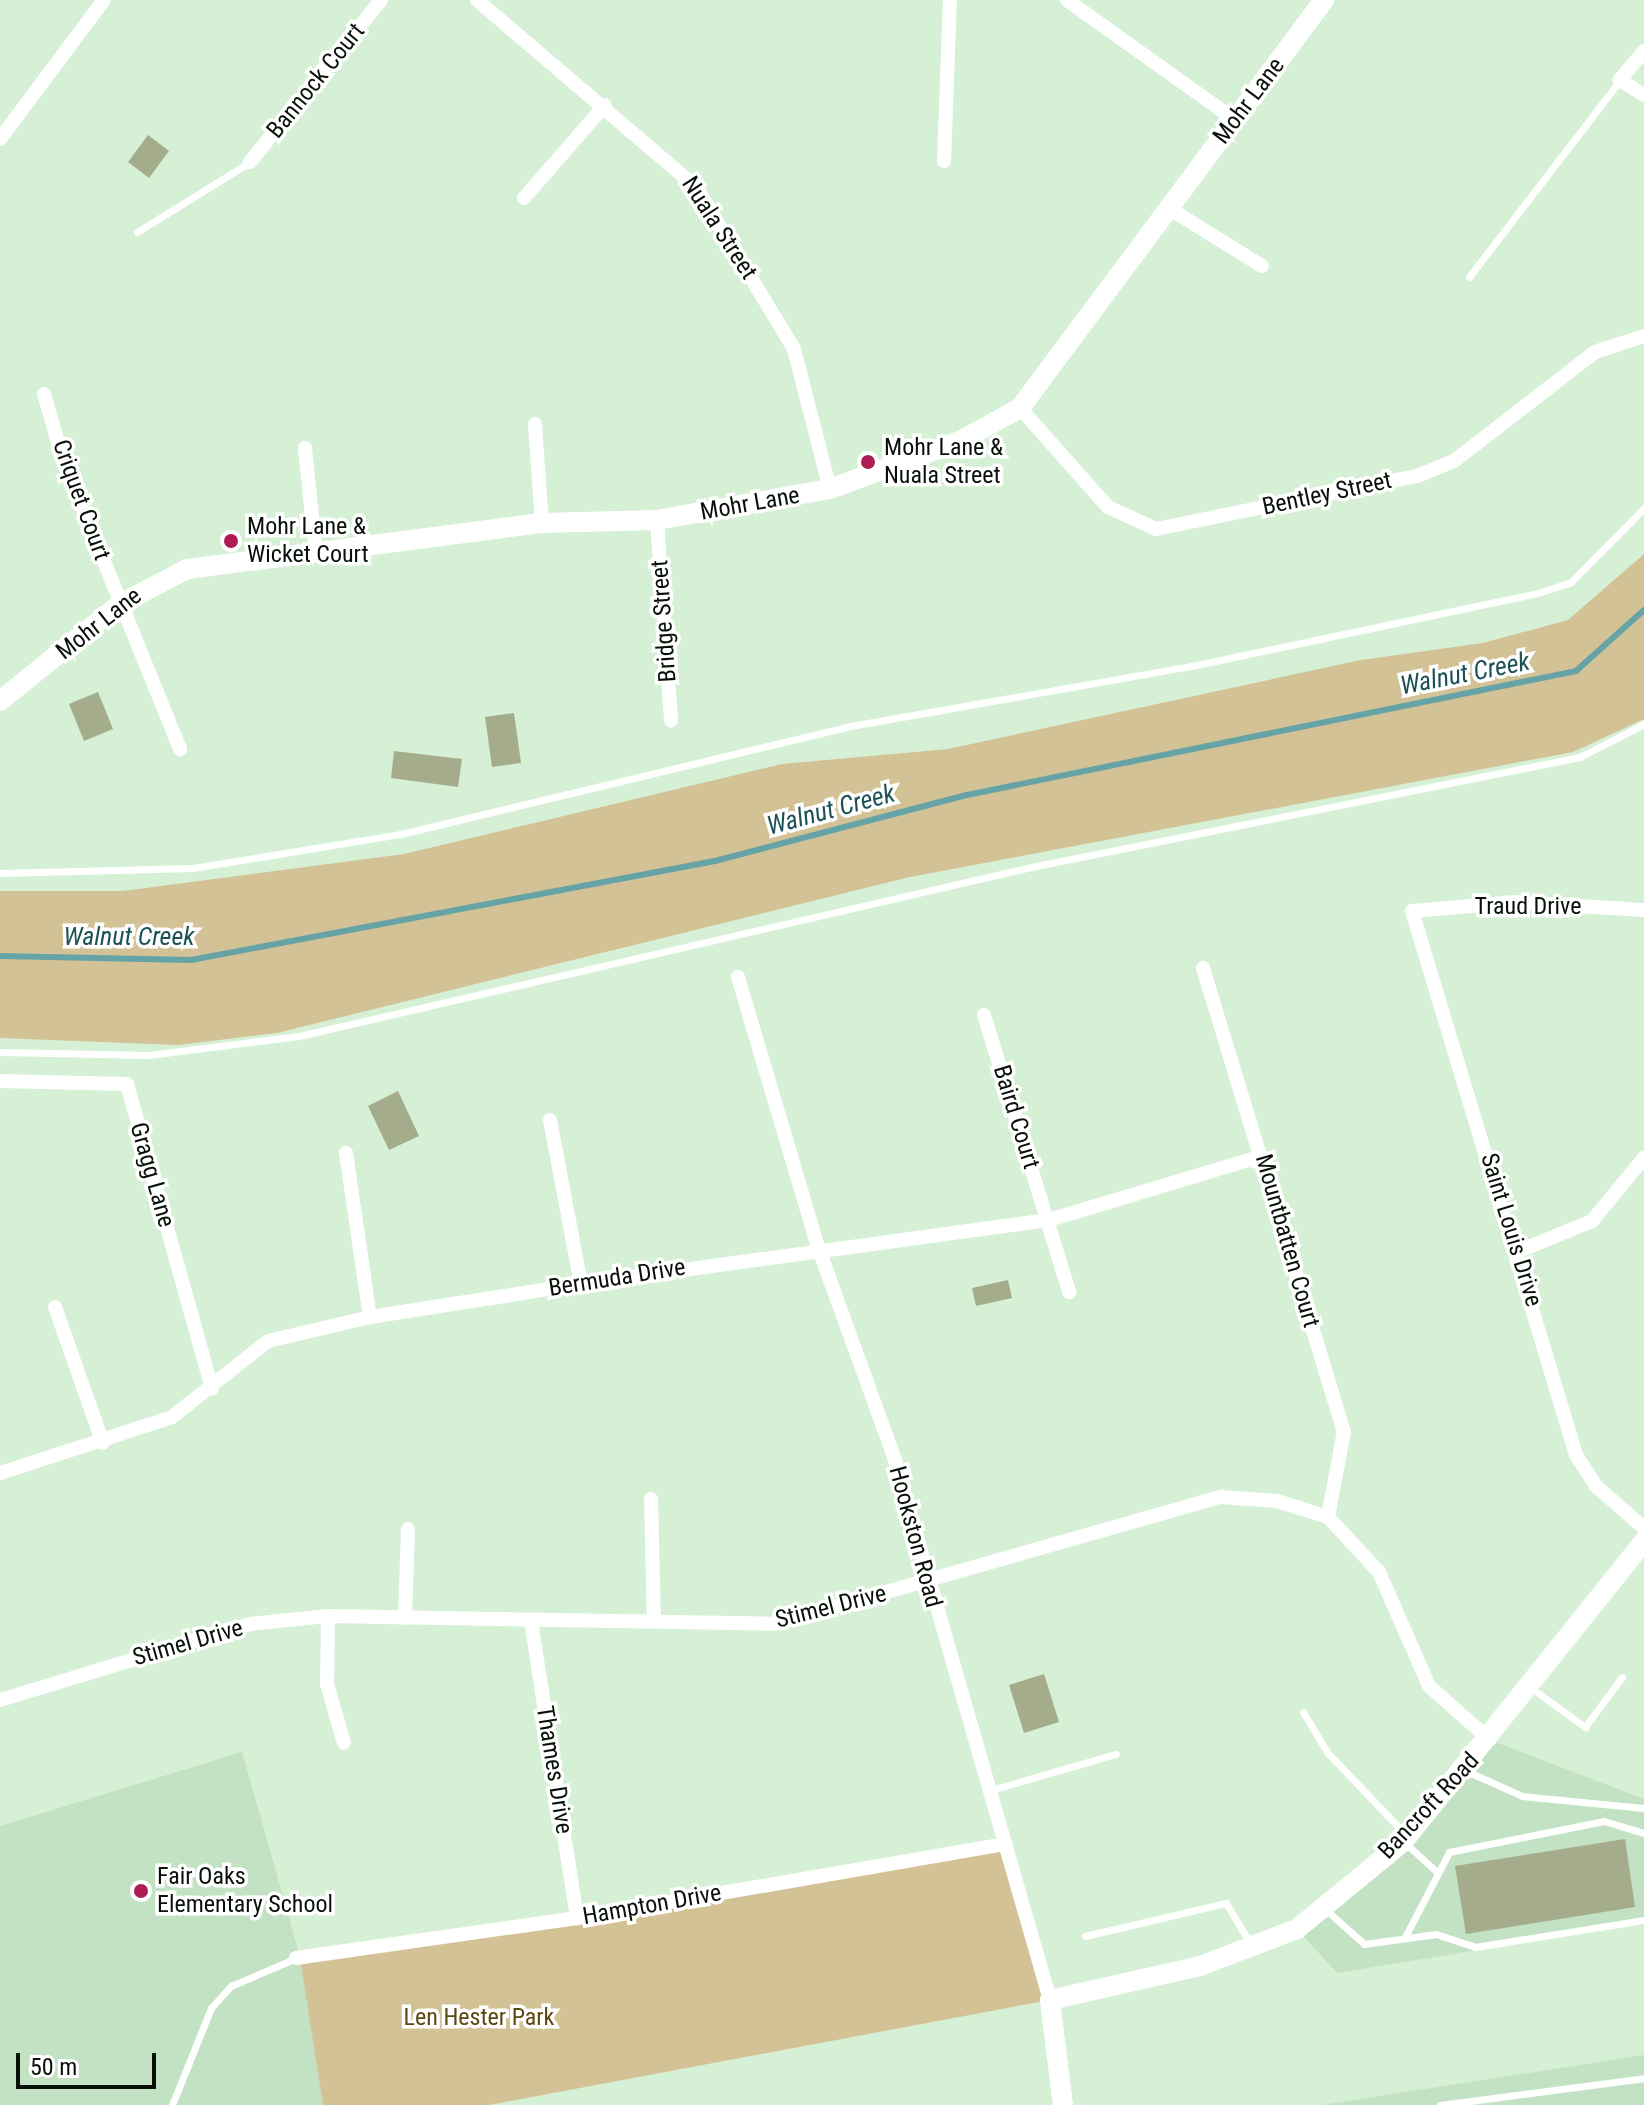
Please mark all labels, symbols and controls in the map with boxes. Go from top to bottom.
street label: Bannock Court [261,18,371,144]
street label: Mohr Lane [1207,52,1291,150]
street label: Nuala Street [675,171,763,285]
place label: Mohr Lane & Nuala Street [884,434,1003,490]
street label: Criquet Court [46,436,116,564]
marker: Mohr Lane & Nuala Street [859,453,877,471]
street label: Bentley Street [1260,466,1394,522]
street label: Mohr Lane [698,481,802,527]
place label: Mohr Lane & Wicket Court [247,513,369,569]
marker: Mohr Lane & Wicket Court [222,532,240,550]
street label: Bridge Street [645,559,683,683]
street label: Mohr Lane [51,582,147,666]
water label: Walnut Creek [1398,646,1532,702]
water label: Walnut Creek [764,778,898,842]
street label: Traud Drive [1475,893,1581,921]
water label: Walnut Creek [63,921,195,953]
street label: Baird Court [987,1062,1045,1172]
street label: Gragg Lane [123,1119,181,1231]
street label: Saint Louis Drive [1474,1150,1548,1310]
street label: Mountbatten Court [1249,1151,1325,1331]
street label: Bermuda Drive [547,1253,687,1303]
street label: Hookston Road [882,1463,948,1611]
street label: Stimel Drive [773,1579,889,1635]
street label: Stimel Drive [130,1614,246,1672]
street label: Thames Drive [530,1704,578,1836]
street label: Bancroft Road [1372,1747,1486,1865]
place label: Fair Oaks Elementary School [157,1863,333,1919]
street label: Hampton Drive [580,1879,724,1931]
marker: Fair Oaks Elementary School [132,1882,150,1900]
park label: Len Hester Park [404,2004,554,2032]
scale bar [20,2037,160,2087]
text: 50 m [30,2053,77,2081]

